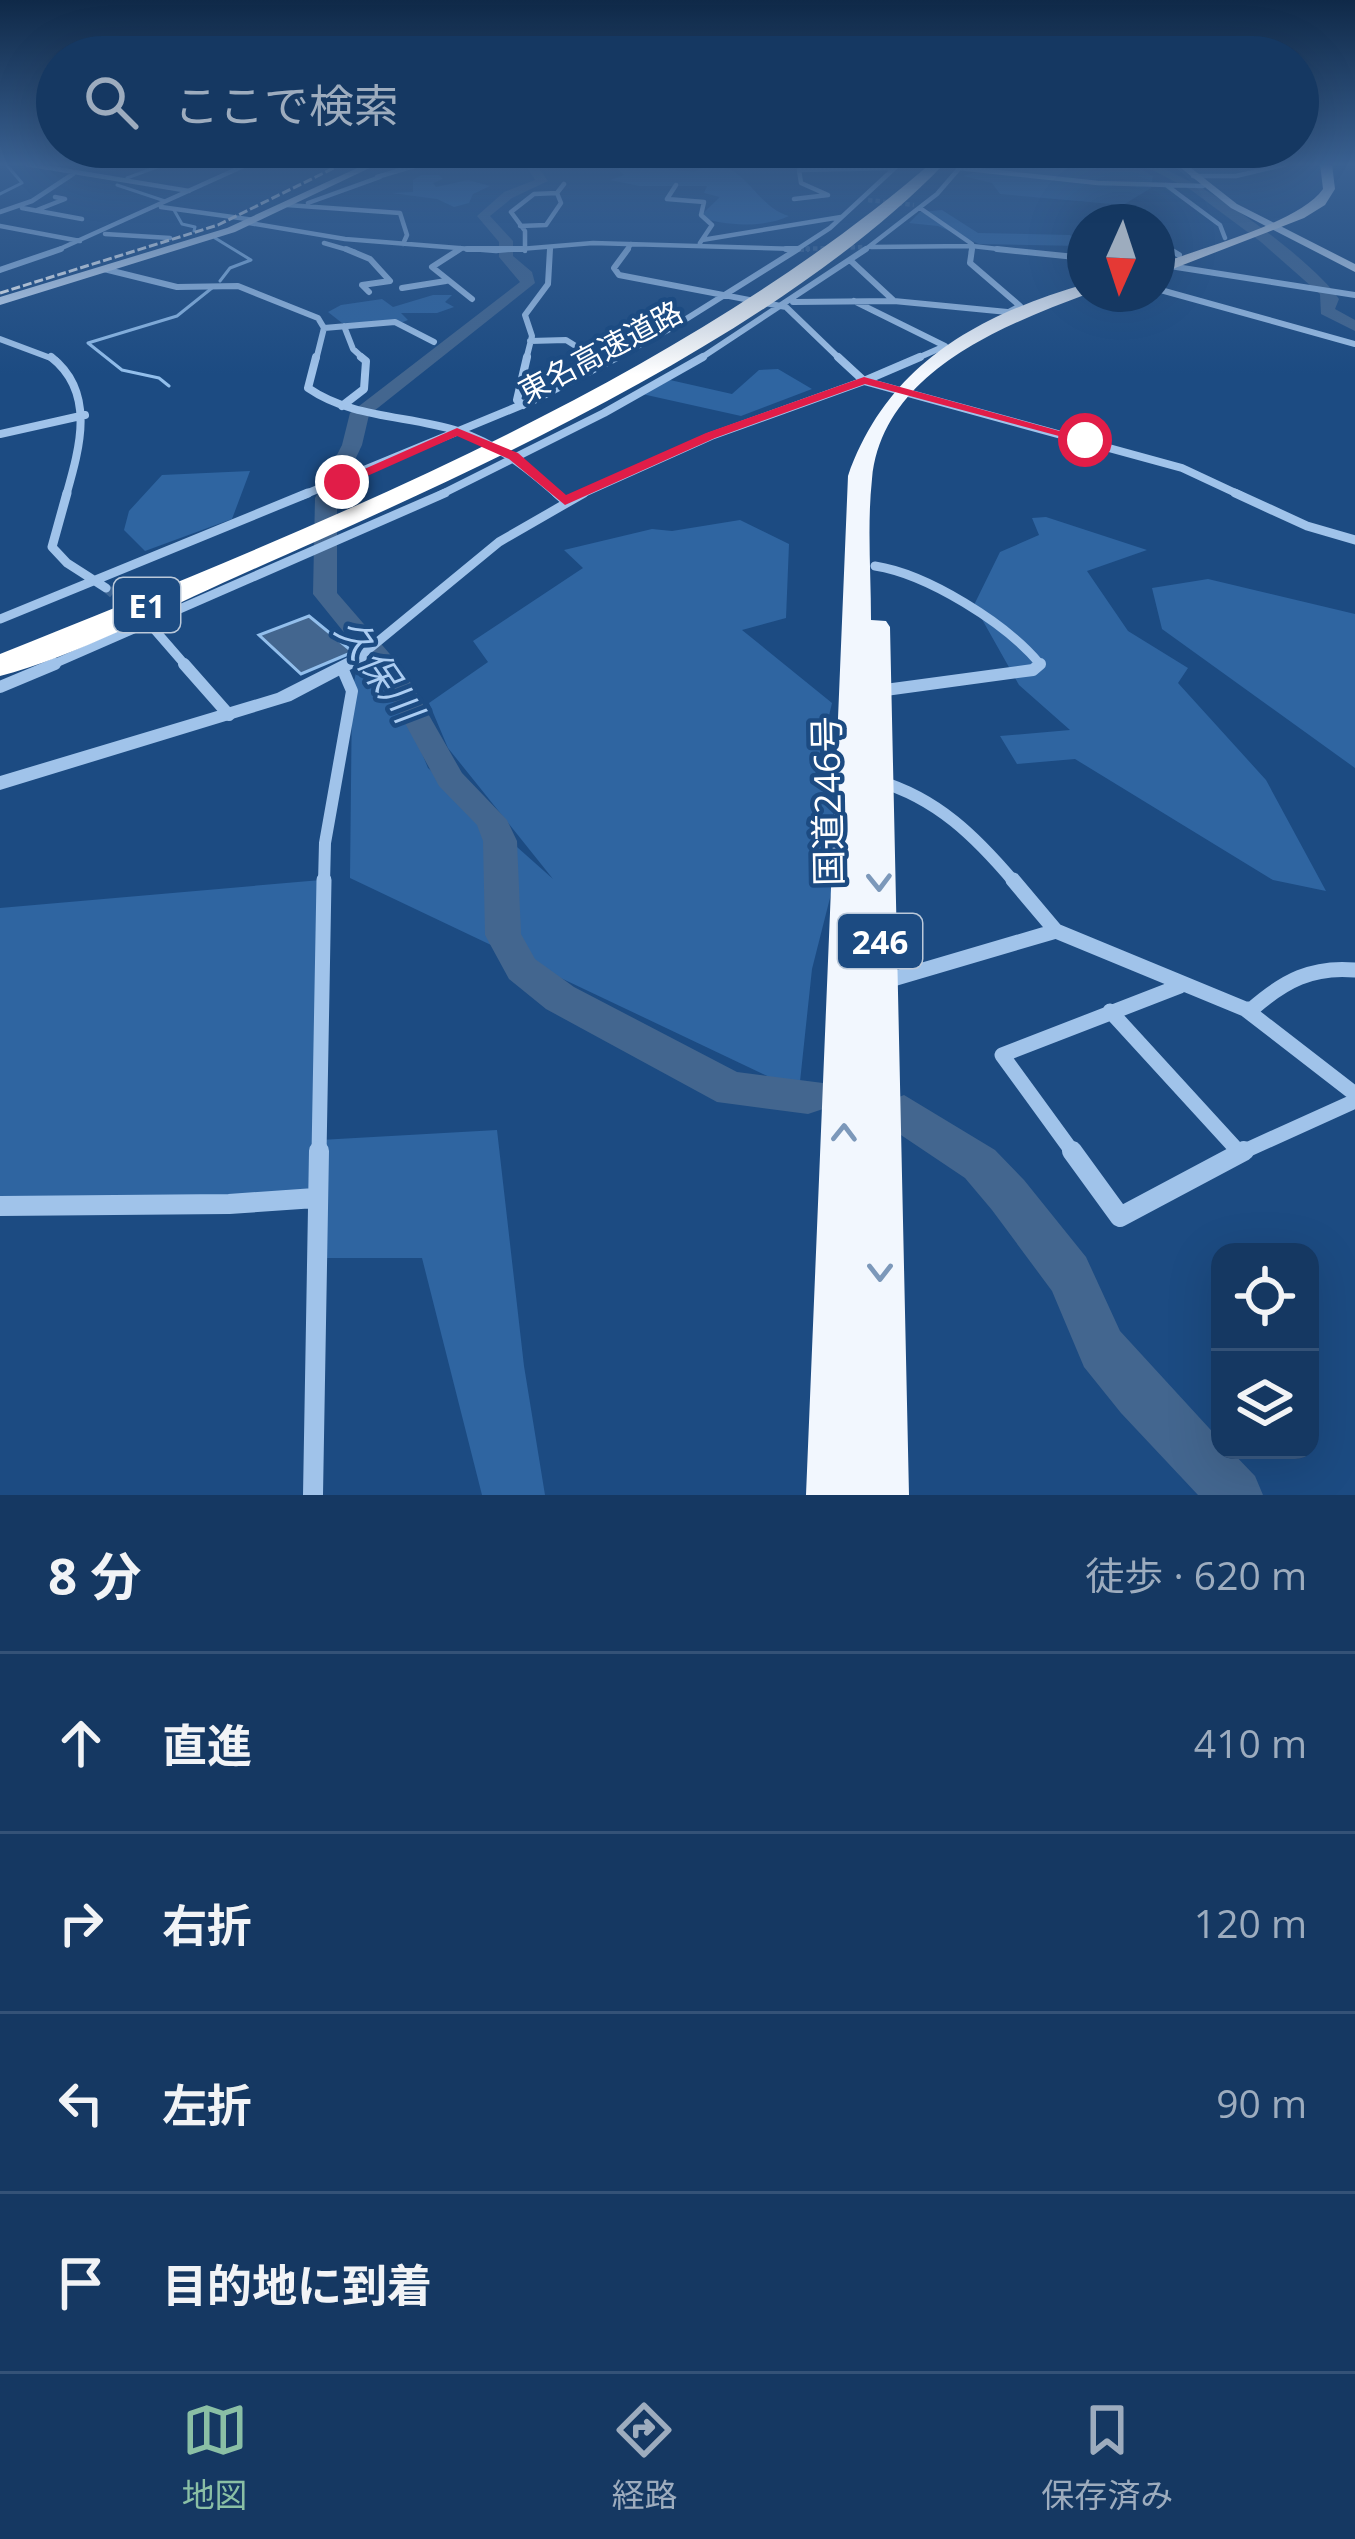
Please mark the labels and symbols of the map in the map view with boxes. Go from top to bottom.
north arrow [1067,204,1175,312]
street label: 東名高速道路 [511,291,689,411]
route start [1058,413,1112,467]
route end [315,455,369,509]
road number: E1 [114,578,180,632]
water label: 久保川 [325,606,438,735]
street label: 国道246号 [801,716,853,886]
one-way arrow [866,874,892,892]
road number: 246 [838,914,922,968]
one-way arrow [831,1123,857,1141]
one-way arrow [867,1264,893,1282]

